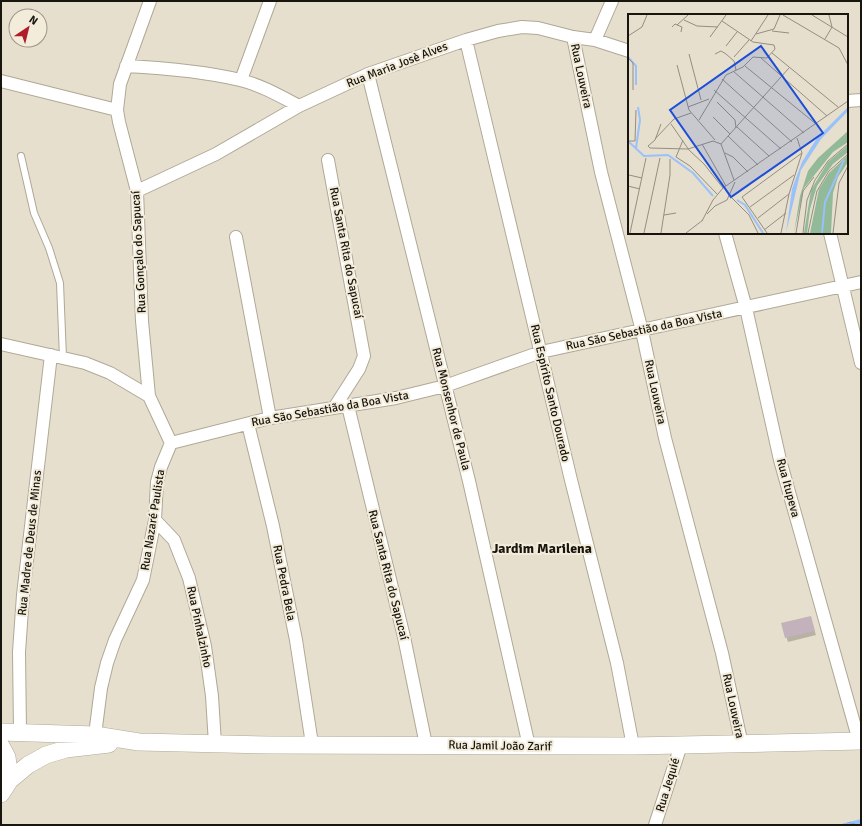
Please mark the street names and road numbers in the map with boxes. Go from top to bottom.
street label: Rua Maria Josè Alves [344,39,450,91]
street label: Rua Louveira [567,42,595,110]
street label: Rua Santa Rita do Sapucaí [326,186,366,321]
street label: Rua Gonçalo do Sapucaí [128,190,150,314]
street label: Rua São Sebastião da Boa Vista [564,306,724,354]
street label: Rua Espírito Santo Dourado [527,323,573,463]
street label: Rua Monsenhor de Paula [428,346,474,472]
street label: Rua Louveira [641,358,669,426]
street label: Rua São Sebastião da Boa Vista [250,388,410,430]
street label: Rua Itupeva [773,457,803,519]
street label: Rua Nazaré Paulista [138,468,168,572]
street label: Rua Madre de Deus de Minas [15,469,45,617]
street label: Rua Santa Rita do Sapucaí [365,508,412,642]
street label: Rua Pedra Bela [269,544,299,622]
street label: Rua Pinhalzinho [183,585,215,669]
street label: Rua Louveira [719,672,747,740]
street label: Rua Jamil João Zarif [448,738,553,754]
street label: Rua Jequié [653,756,683,814]

